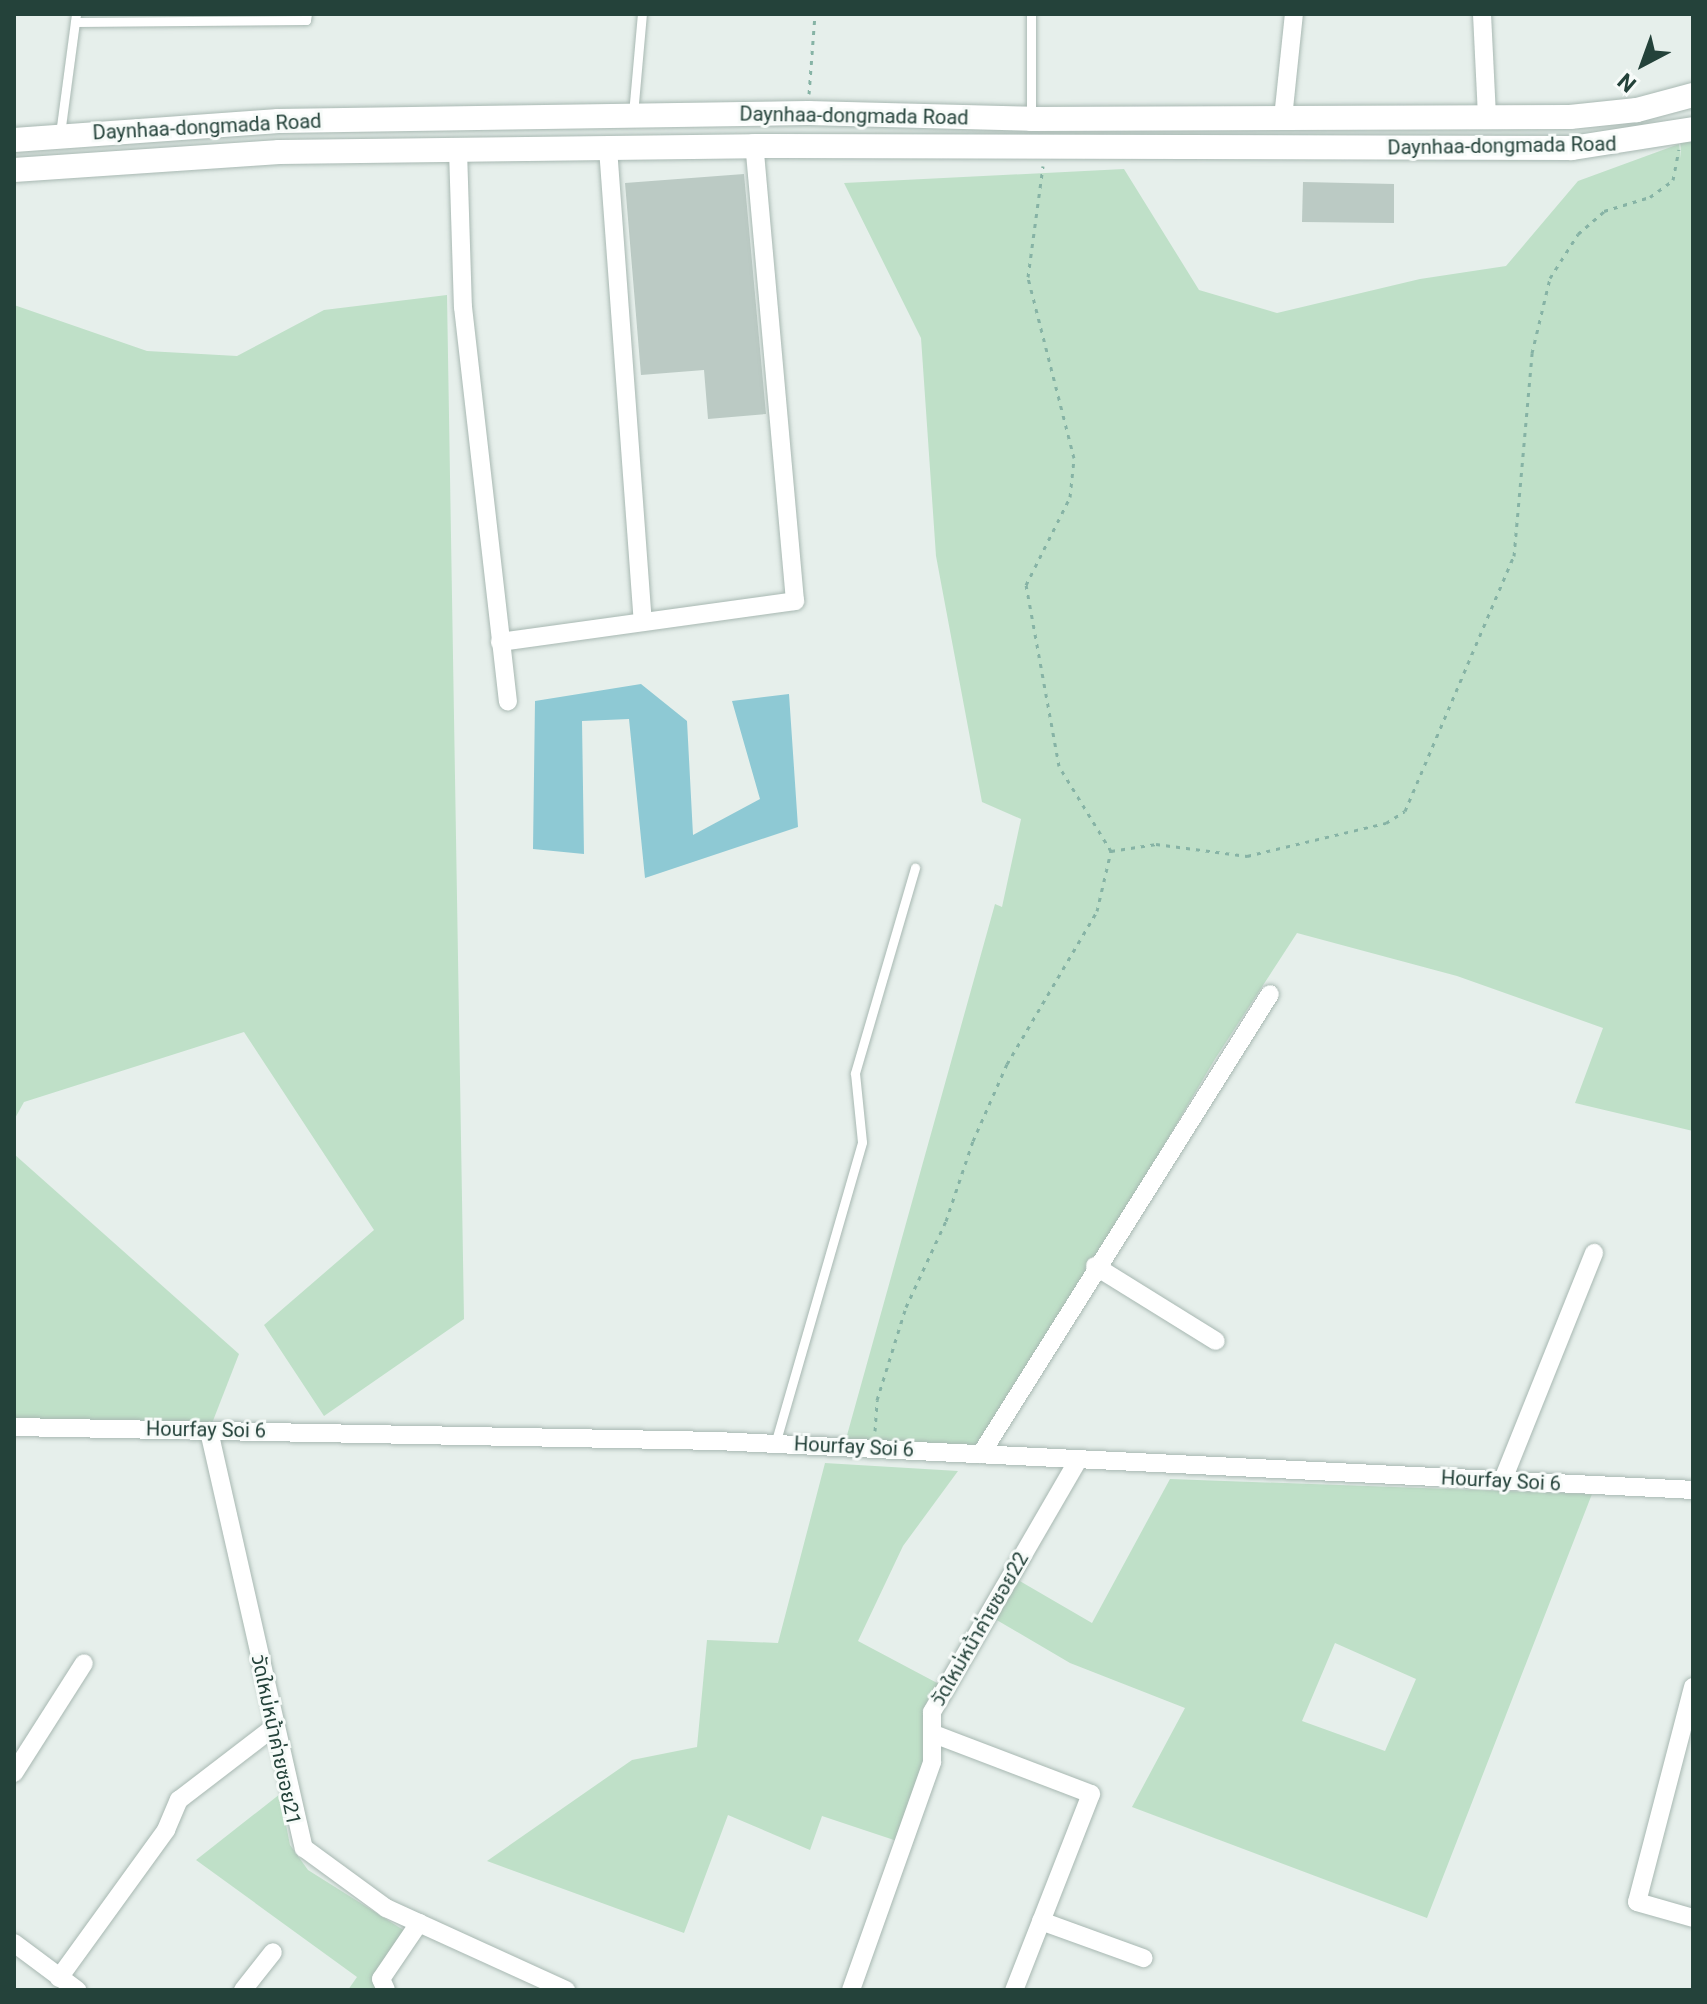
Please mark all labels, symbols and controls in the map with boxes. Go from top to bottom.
north arrow [1603,24,1683,104]
text: N [1613,68,1641,97]
street label: Daynhaa-dongmada Road [739,102,969,130]
street label: Daynhaa-dongmada Road [92,109,322,145]
street label: Daynhaa-dongmada Road [1387,132,1617,160]
street label: Hourfay Soi 6 [146,1417,266,1443]
street label: Hourfay Soi 6 [793,1432,915,1462]
street label: Hourfay Soi 6 [1440,1466,1562,1496]
street label: วัดใหม่หน้าค่ายซอย22 [926,1548,1034,1710]
street label: วัดใหม่หน้าค่ายซอย21 [246,1653,306,1827]

